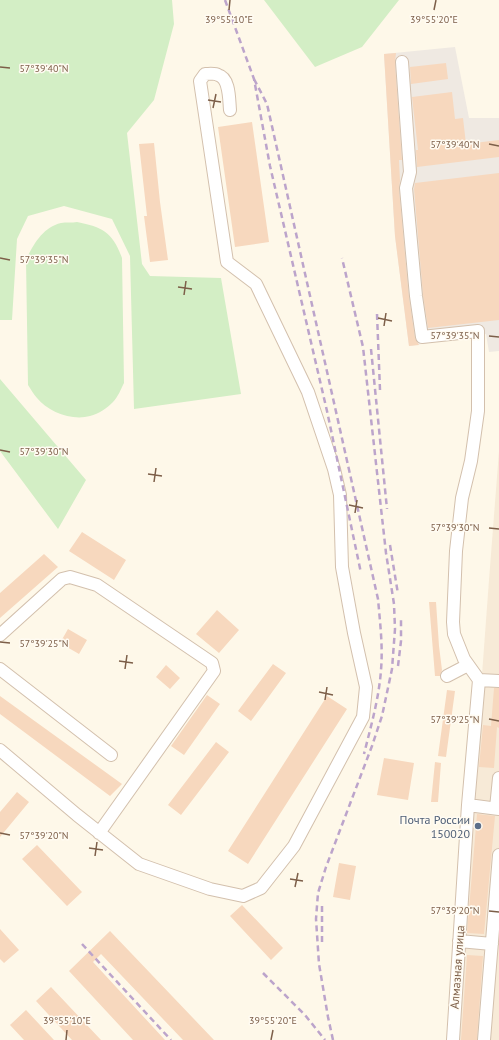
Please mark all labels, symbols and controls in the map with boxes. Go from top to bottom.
text: 39°55'10"E [205,13,253,26]
text: 39°55'20"E [410,13,458,26]
text: 57°39'40"N [19,62,69,75]
text: 57°39'40"N [430,138,480,151]
text: 57°39'35"N [19,253,69,266]
text: 57°39'35"N [430,329,480,342]
text: 57°39'30"N [19,445,69,458]
text: 57°39'30"N [430,521,480,534]
text: 57°39'25"N [19,637,69,650]
text: 57°39'25"N [430,713,480,726]
place label: Почта России 150020 [399,812,470,841]
marker: Почта России 150020 [473,821,483,831]
text: 57°39'20"N [19,829,69,842]
text: 57°39'20"N [430,904,480,917]
street label: Алмазная улица [447,925,467,1009]
text: 39°55'10"E [43,1014,91,1027]
text: 39°55'20"E [249,1014,297,1027]

